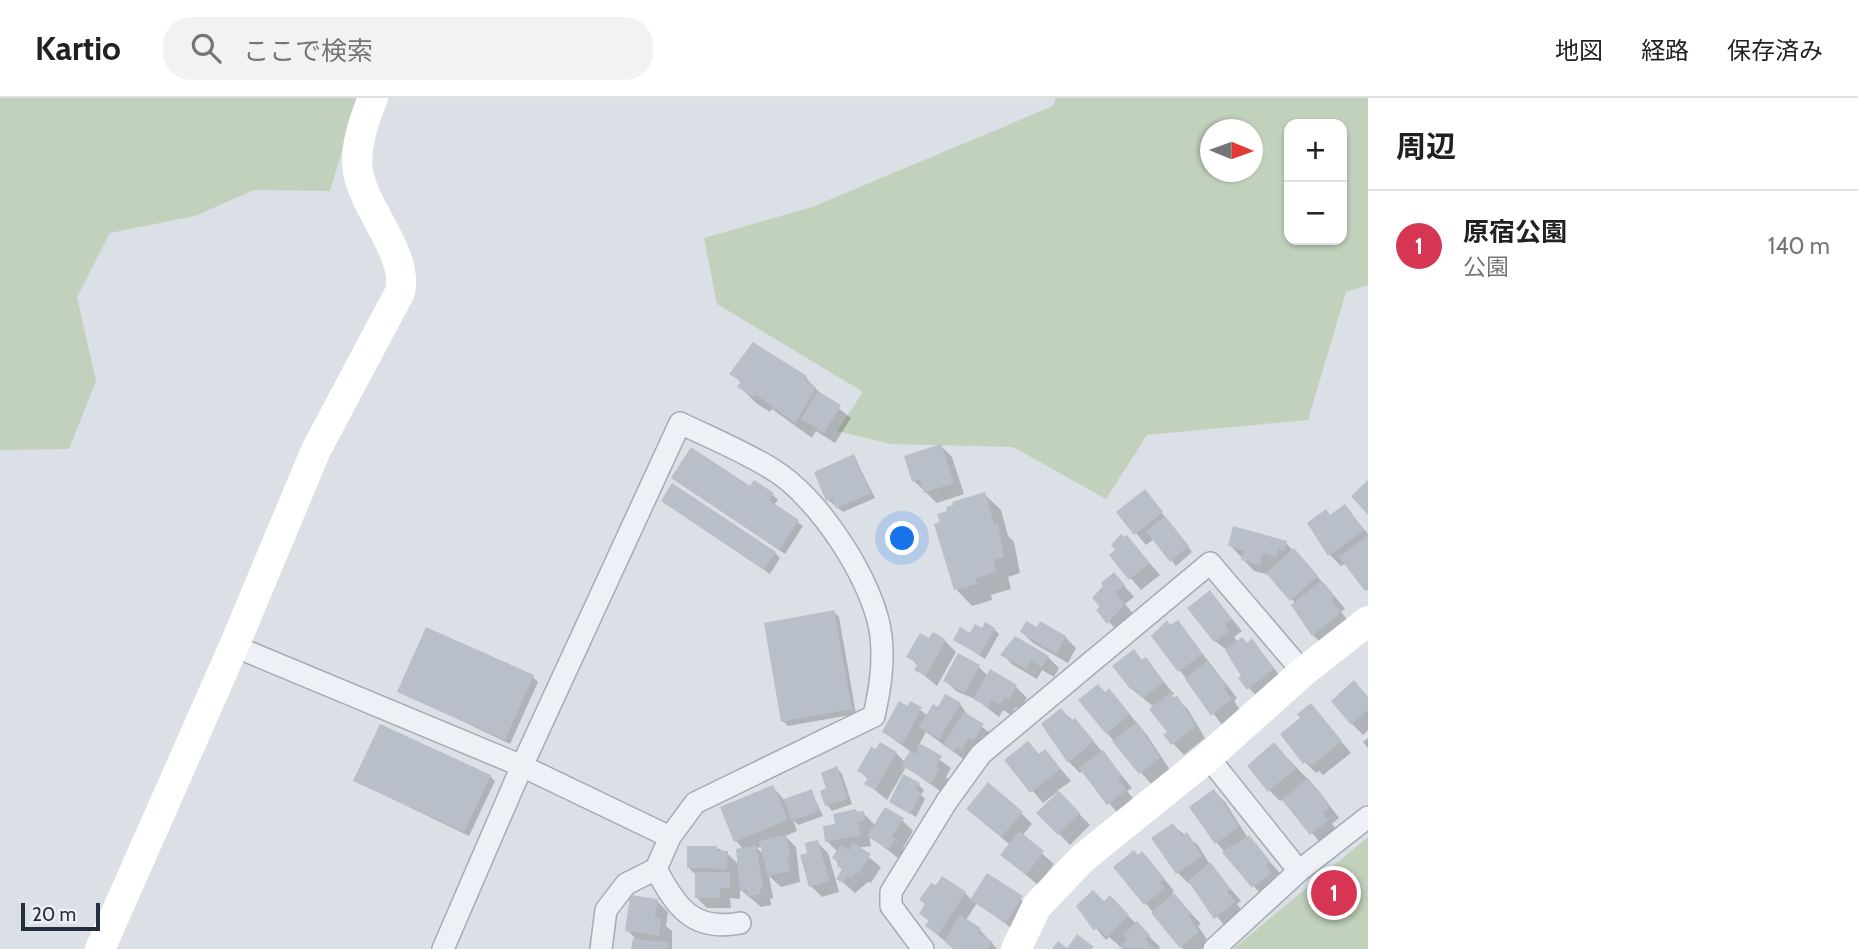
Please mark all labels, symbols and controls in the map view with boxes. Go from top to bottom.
search box [163,17,653,80]
text: Kartio [35,28,121,68]
icon: search [187,29,225,67]
text: ここで検索 [243,35,373,67]
text: 地図 [1555,36,1603,65]
text: 経路 [1641,36,1689,65]
text: 保存済み [1727,36,1823,65]
north arrow [1200,119,1263,182]
map controls [1284,119,1347,245]
button: + [1284,119,1347,182]
text: 周辺 [1396,128,1456,165]
button: − [1284,182,1347,245]
text: 原宿公園 [1463,216,1567,248]
text: 1 [1415,232,1423,260]
text: 140 m [1768,232,1830,260]
text: 公園 [1463,253,1509,281]
your location [885,521,919,555]
pin: 1 [1311,867,1357,919]
scale bar [21,900,100,932]
text: 20 m [32,903,76,926]

